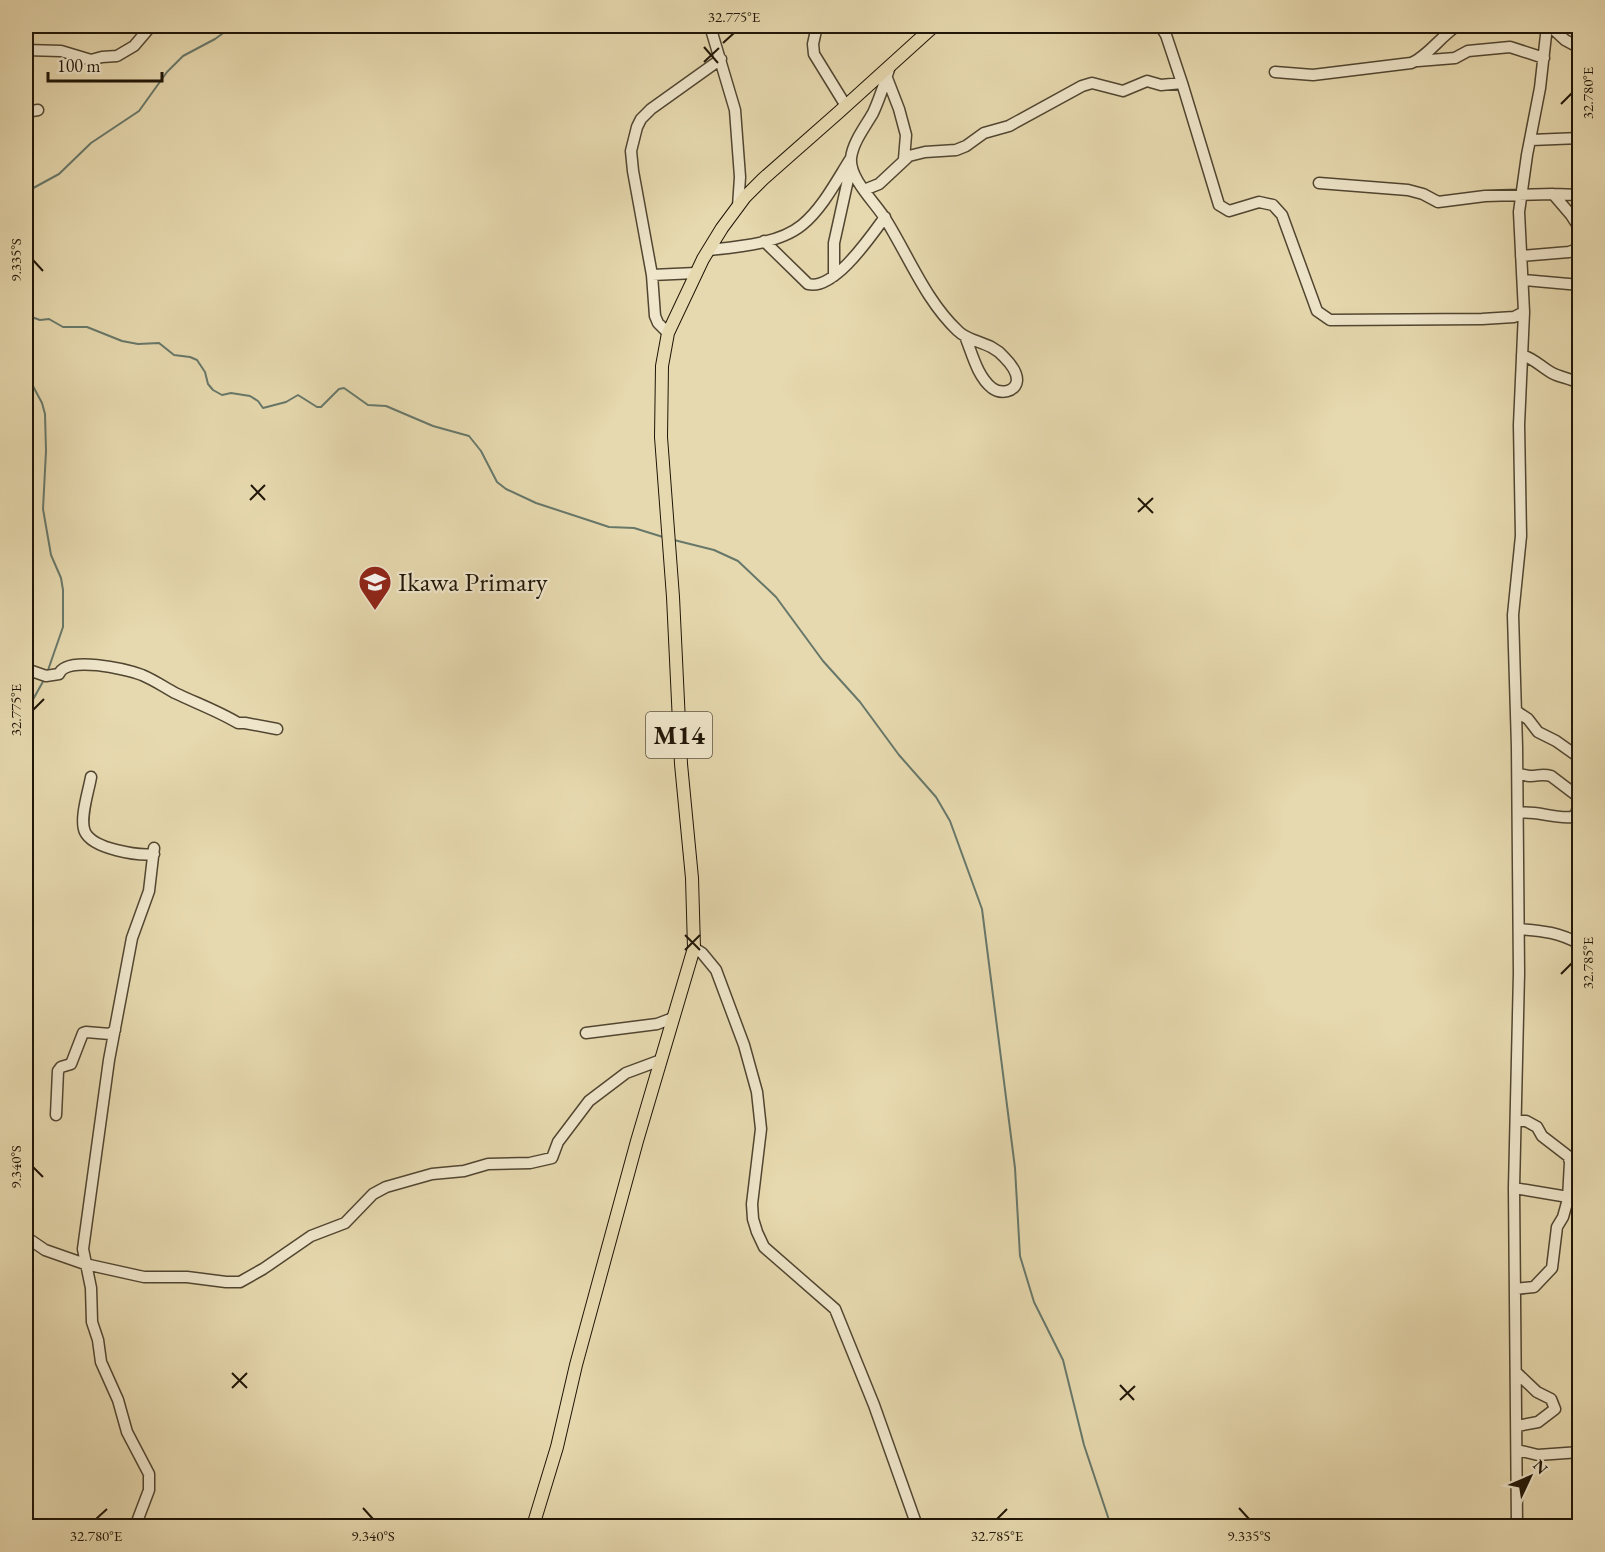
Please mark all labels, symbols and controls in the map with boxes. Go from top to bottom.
text: 32.775°E [708,7,761,26]
scale bar [48,45,162,83]
text: 100 m [57,54,101,77]
text: 32.780°E [1578,66,1597,119]
text: 9.335°S [6,238,25,282]
school or university icon: Ikawa Primary [357,564,393,611]
place label: Ikawa Primary [398,564,548,599]
text: 32.775°E [6,683,25,736]
road number: M14 [646,712,712,758]
text: 32.785°E [1578,936,1597,989]
text: 9.340°S [6,1145,25,1189]
north arrow [1500,1447,1560,1507]
text: N [1528,1455,1553,1479]
text: 32.780°E [70,1526,123,1545]
text: 9.340°S [351,1526,395,1545]
text: 32.785°E [971,1526,1024,1545]
text: 9.335°S [1227,1526,1271,1545]

